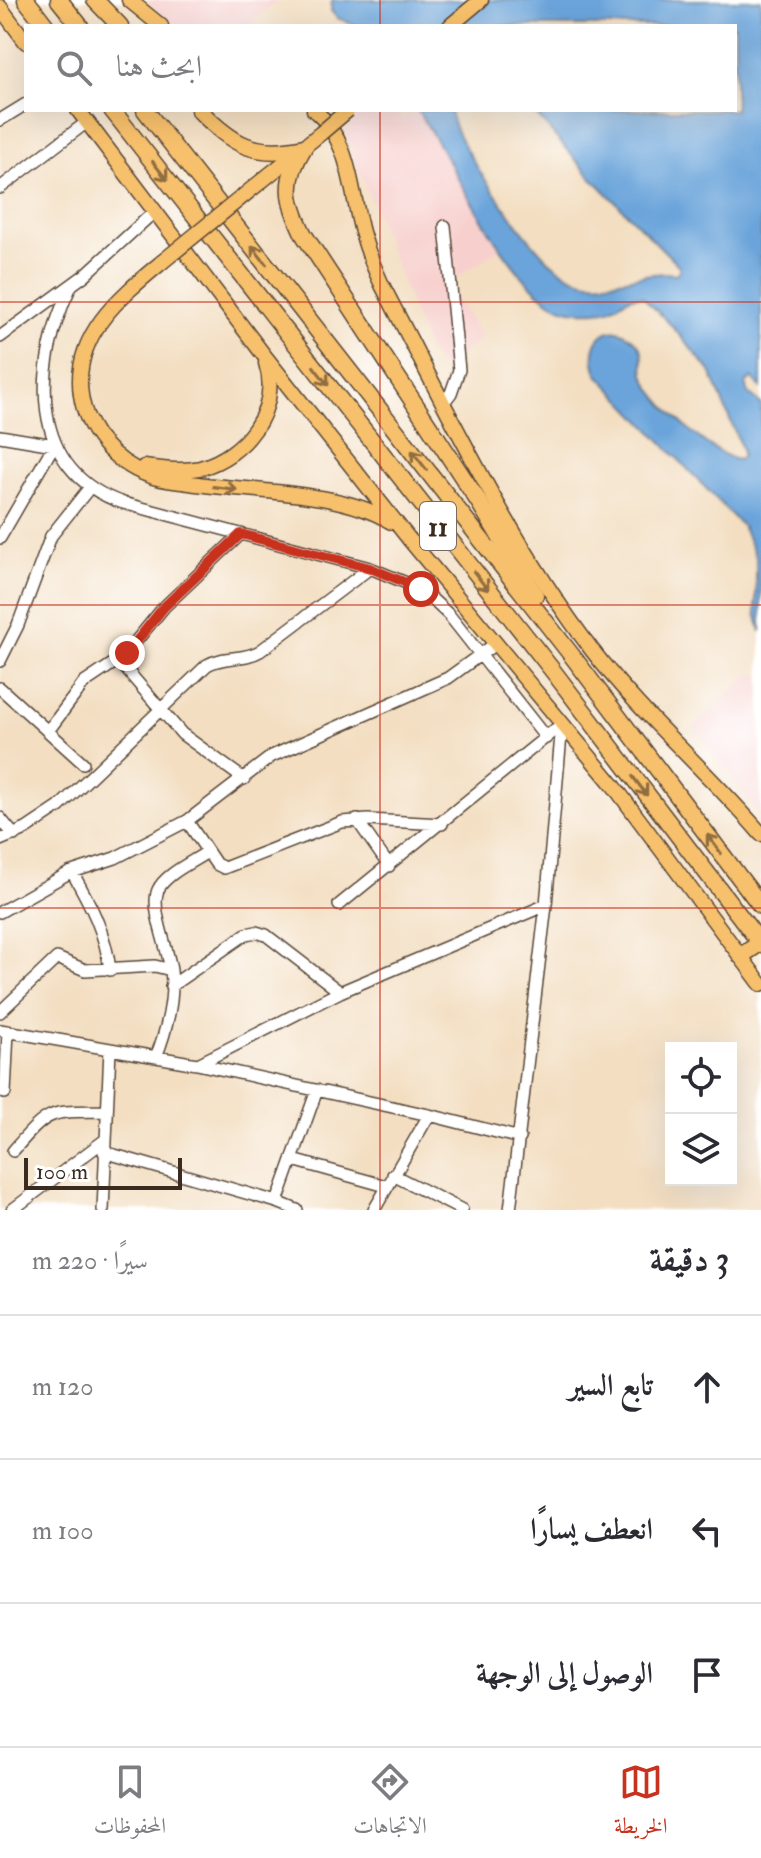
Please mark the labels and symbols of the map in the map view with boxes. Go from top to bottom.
one-way arrow [152,160,169,181]
one-way arrow [250,245,267,266]
one-way arrow [312,365,329,386]
one-way arrow [410,450,427,471]
one-way arrow [212,481,237,496]
road number: 11 [420,502,456,550]
one-way arrow [473,569,490,591]
route start [403,571,439,607]
route end [109,635,145,671]
one-way arrow [632,775,649,796]
one-way arrow [705,834,722,855]
scale bar [24,1154,182,1190]

